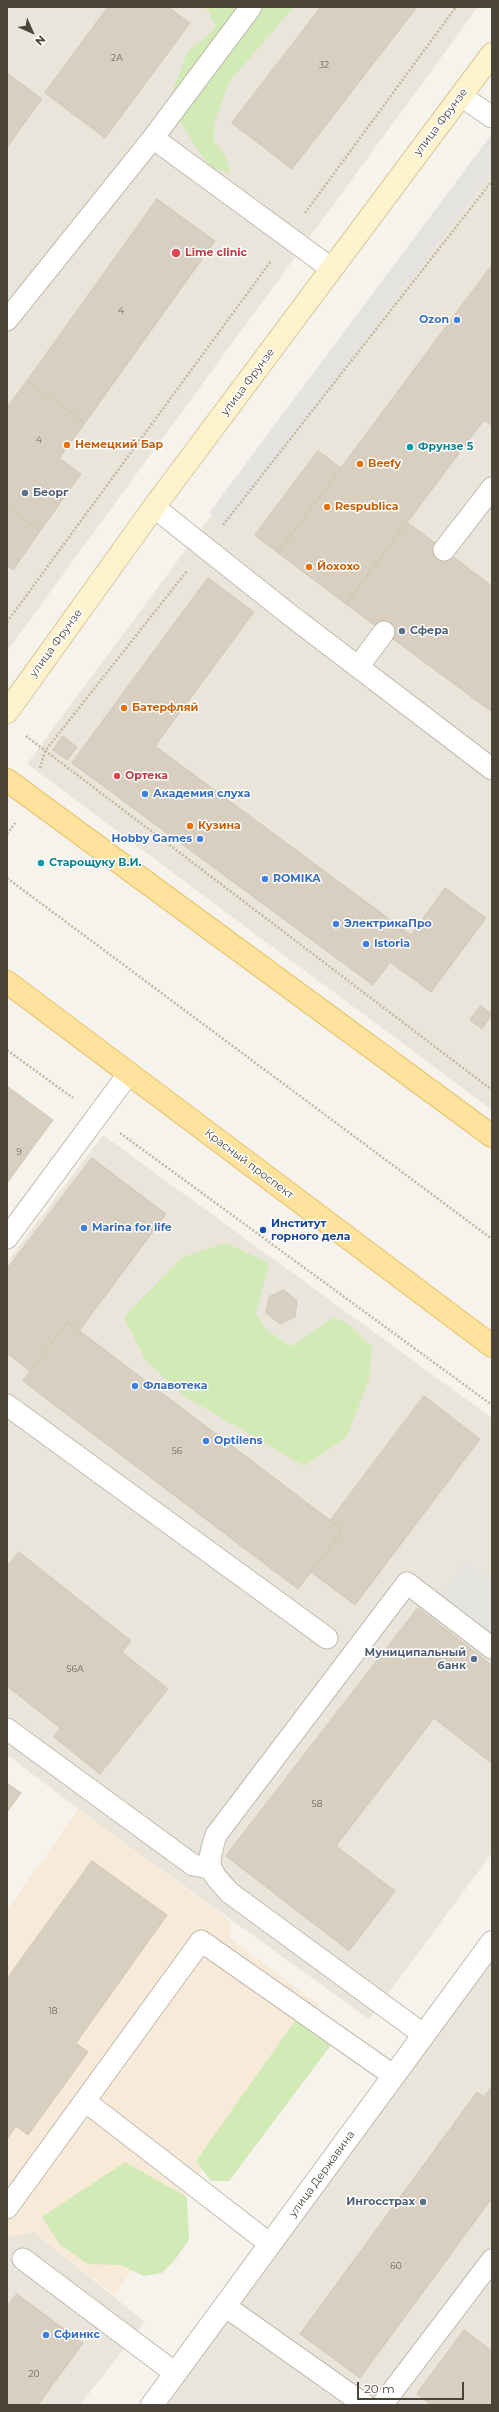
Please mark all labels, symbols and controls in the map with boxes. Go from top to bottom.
north arrow [12,12,52,52]
text: N [32,32,49,49]
house number: 2А [111,53,123,63]
house number: 32 [319,60,329,70]
street label: улица Фрунзе [411,86,471,158]
place label: Lime clinic [185,246,247,260]
marker: Lime clinic [170,247,182,259]
house number: 4 [118,306,124,316]
place label: Ozon [419,313,449,327]
marker: Ozon [452,315,462,325]
street label: улица Фрунзе [218,346,278,418]
house number: 4 [36,435,42,445]
place label: Немецкий Бар [75,438,163,452]
marker: Немецкий Бар [62,440,72,450]
place label: Фрунзе 5 [418,440,473,454]
marker: Фрунзе 5 [405,442,415,452]
place label: Beefy [368,457,401,471]
marker: Beefy [355,459,365,469]
place label: Беорг [33,486,69,500]
marker: Беорг [20,488,30,498]
place label: Respublica [335,500,399,514]
marker: Respublica [322,502,332,512]
place label: Йохохо [317,560,360,574]
marker: Йохохо [304,562,314,572]
street label: улица Фрунзе [27,606,85,680]
place label: Сфера [410,624,448,638]
marker: Сфера [397,626,407,636]
place label: Батерфляй [132,701,198,715]
marker: Батерфляй [119,703,129,713]
place label: Ортека [125,769,168,783]
marker: Ортека [112,771,122,781]
place label: Академия слуха [153,787,250,801]
marker: Академия слуха [140,789,150,799]
place label: Кузина [198,819,241,833]
marker: Кузина [185,821,195,831]
place label: Hobby Games [112,832,192,846]
marker: Hobby Games [195,834,205,844]
place label: Старощуку В.И. [49,856,141,870]
marker: Старощуку В.И. [36,858,46,868]
place label: ROMIKA [273,872,321,886]
marker: ROMIKA [260,874,270,884]
place label: ЭлектрикаПро [344,917,432,931]
marker: ЭлектрикаПро [331,919,341,929]
place label: Istoria [374,937,410,951]
marker: Istoria [361,939,371,949]
street label: Красный проспект [202,1126,296,1202]
house number: 9 [16,1147,22,1157]
place label: Институт горного дела [271,1217,350,1243]
place label: Marina for life [92,1221,172,1235]
marker: Marina for life [79,1223,89,1233]
marker: Институт горного дела [258,1225,268,1235]
place label: Флавотека [143,1379,207,1393]
marker: Флавотека [130,1381,140,1391]
place label: Optilens [214,1434,263,1448]
marker: Optilens [201,1436,211,1446]
house number: 56 [172,1446,182,1456]
place label: Муниципальный банк [365,1646,466,1672]
marker: Муниципальный банк [469,1654,479,1664]
house number: 56А [66,1664,84,1674]
house number: 58 [312,1799,322,1809]
house number: 18 [49,2006,57,2016]
street label: улица Державина [286,2128,358,2220]
place label: Ингосстрах [346,2195,415,2209]
marker: Ингосстрах [418,2197,428,2207]
house number: 60 [390,2261,402,2271]
place label: Сфинкс [54,2328,100,2342]
marker: Сфинкс [41,2330,51,2340]
house number: 20 [28,2369,40,2379]
scale bar [359,2374,466,2400]
text: 20 m [364,2381,395,2396]

